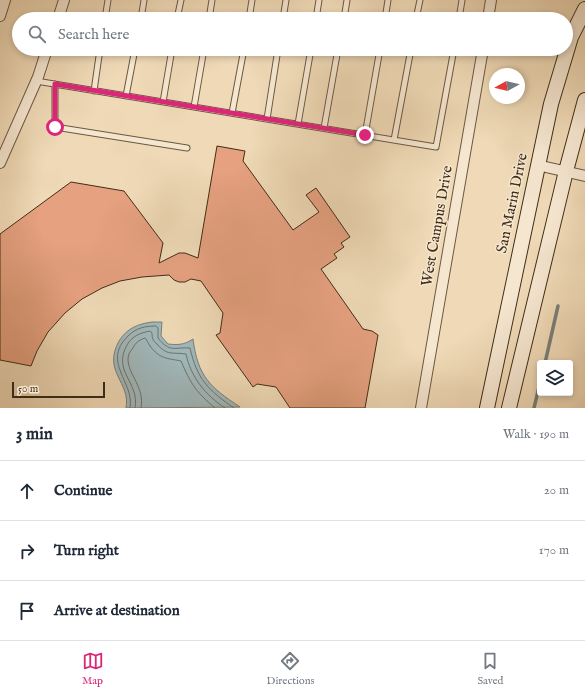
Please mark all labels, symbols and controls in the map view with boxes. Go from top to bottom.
search box [12,12,573,56]
icon: search [26,23,48,45]
text: Search here [58,25,129,44]
north arrow [489,68,525,104]
route start [46,118,64,136]
route end [356,126,374,144]
street label: San Marin Drive [492,151,532,255]
street label: West Campus Drive [417,164,457,288]
map controls [537,360,573,396]
button: layers [537,360,573,396]
scale bar [12,380,105,399]
text: 50 m [18,382,38,396]
text: 3 min [16,424,53,445]
text: Walk · 190 m [503,426,569,443]
icon: ahead [16,480,38,502]
text: Continue [54,481,112,500]
text: 20 m [544,482,569,499]
icon: right [16,540,38,562]
text: Turn right [54,541,119,560]
text: 170 m [539,542,569,559]
icon: arrive [16,600,38,622]
text: Arrive at destination [54,601,180,620]
tab: Map [82,650,104,688]
tab: Directions [267,650,314,688]
tab: Saved [477,650,503,688]

